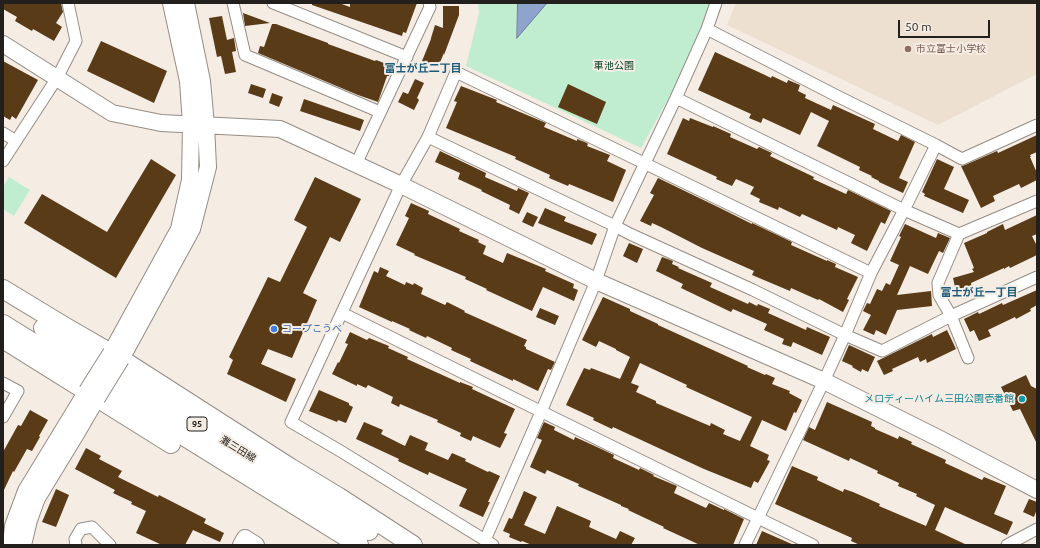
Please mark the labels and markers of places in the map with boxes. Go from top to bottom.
place label: 市立富士小学校 [916,43,986,55]
marker: 市立富士小学校 [903,44,913,54]
place label: コープこうべ [282,323,342,335]
marker: コープこうべ [269,324,279,334]
place label: メロディーハイム三田公園壱番館 [864,393,1014,405]
marker: メロディーハイム三田公園壱番館 [1017,394,1027,404]

